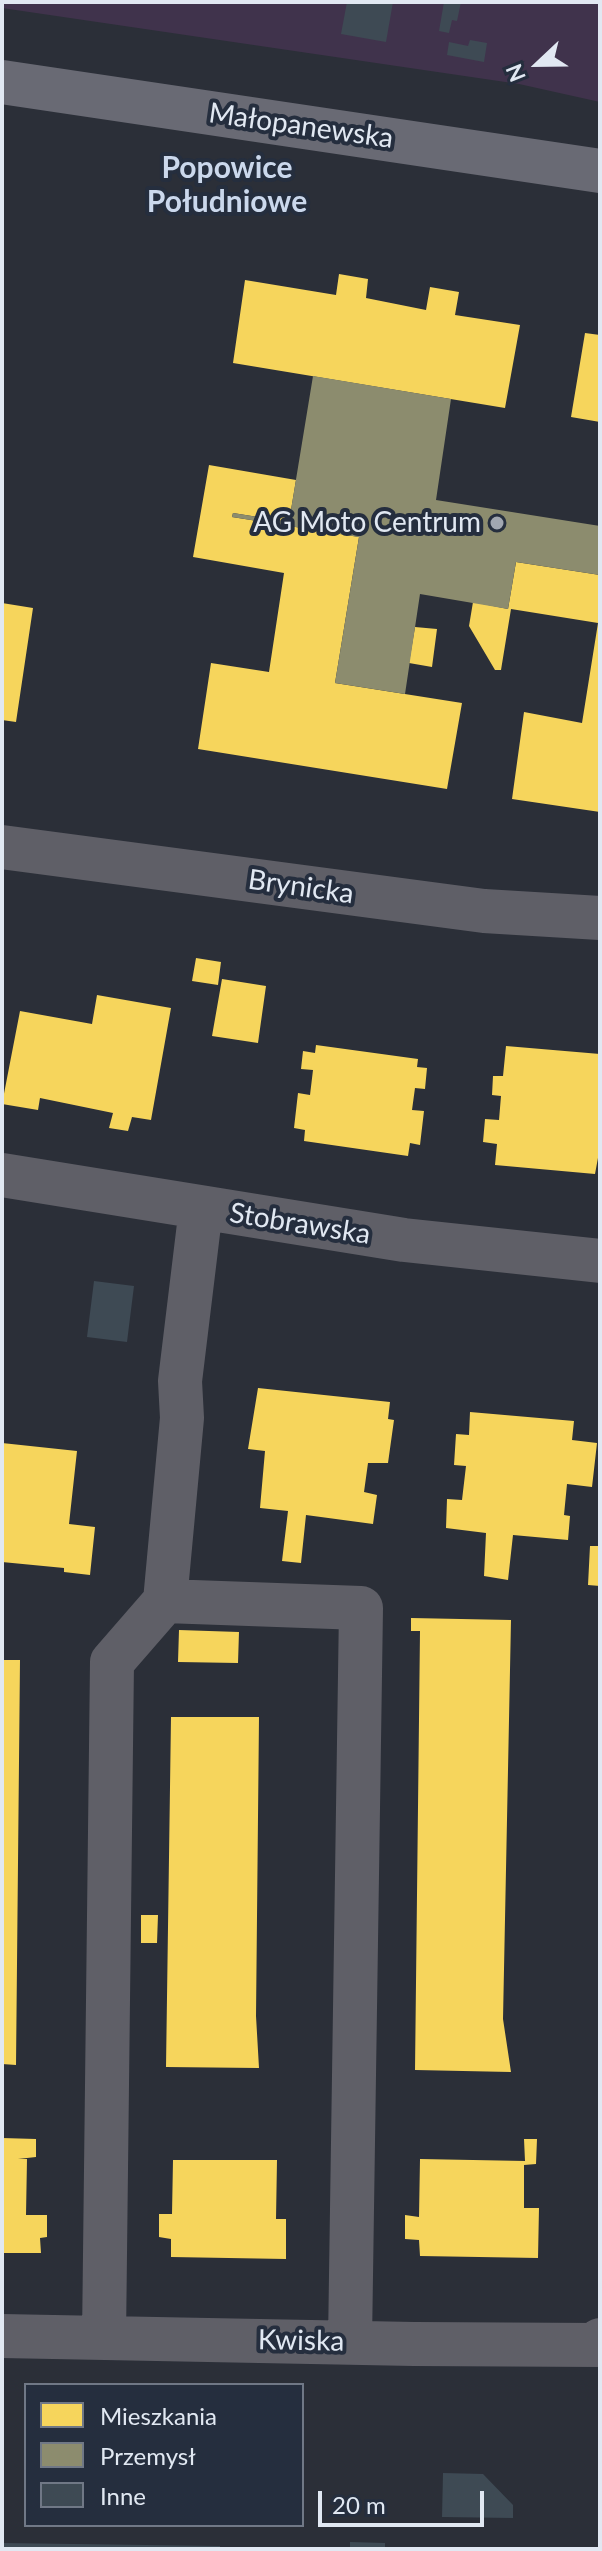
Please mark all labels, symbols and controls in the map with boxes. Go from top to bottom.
north arrow [498,24,578,104]
text: N [500,60,531,86]
street label: Małopanewska [207,96,395,156]
district label: Popowice Południowe [147,150,307,220]
place label: AG Moto Centrum [253,506,481,540]
marker: AG Moto Centrum [488,514,506,532]
street label: Brynicka [246,863,356,911]
street label: Stobrawska [227,1196,373,1252]
street label: Kwiska [258,2323,344,2359]
legend [24,2383,304,2527]
text: Mieszkania [100,2401,217,2430]
text: Przemysł [100,2441,196,2470]
scale bar [322,2475,488,2525]
text: Inne [100,2481,146,2510]
text: 20 m [332,2490,386,2519]

